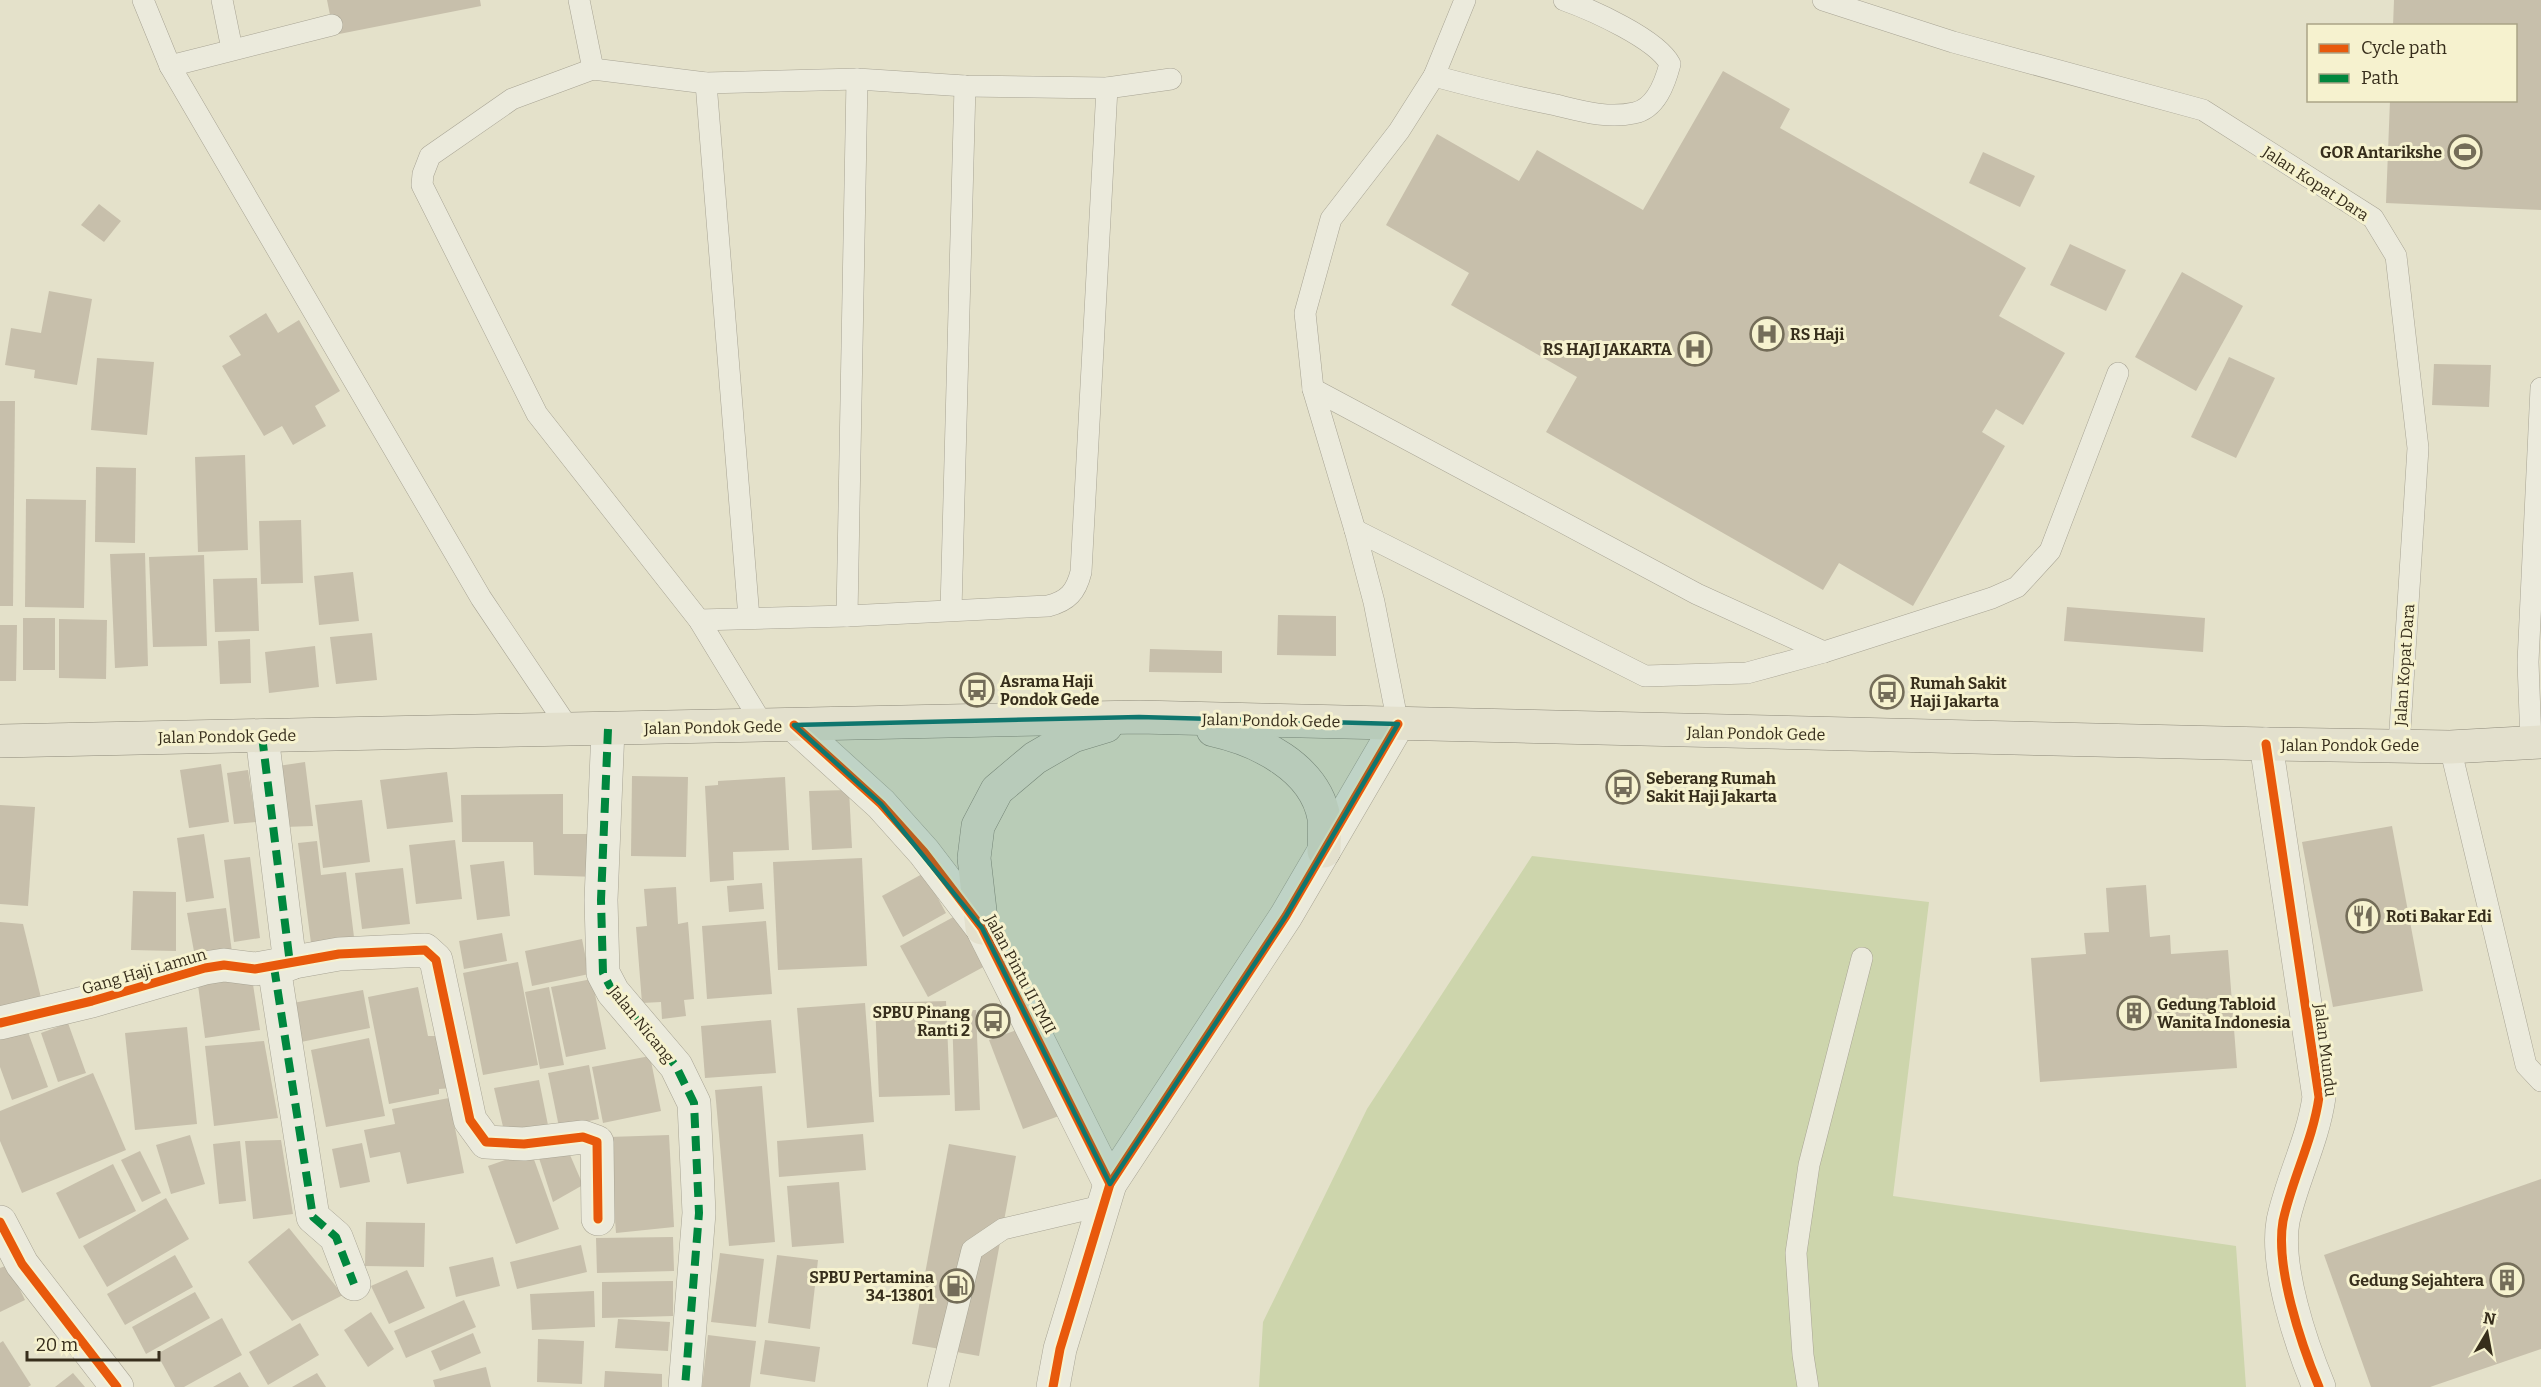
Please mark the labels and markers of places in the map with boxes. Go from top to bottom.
sports icon: GOR Antarikshe [2447,134,2483,170]
place label: GOR Antarikshe [2320,143,2442,162]
hospital icon: RS Haji [1749,316,1785,352]
place label: RS Haji [1790,325,1844,344]
hospital icon: RS HAJI JAKARTA [1677,331,1713,367]
place label: RS HAJI JAKARTA [1543,340,1673,359]
bus stop icon: Asrama Haji Pondok Gede [959,672,995,708]
place label: Asrama Haji Pondok Gede [1000,672,1099,709]
bus stop icon: Rumah Sakit Haji Jakarta [1869,674,1905,710]
place label: Rumah Sakit Haji Jakarta [1910,674,2008,711]
bus stop icon: Seberang Rumah Sakit Haji Jakarta [1605,769,1641,805]
place label: Seberang Rumah Sakit Haji Jakarta [1646,769,1777,806]
restaurant icon: Roti Bakar Edi [2345,898,2381,934]
place label: Roti Bakar Edi [2386,907,2492,926]
building icon: Gedung Tabloid Wanita Indonesia [2116,995,2152,1031]
place label: Gedung Tabloid Wanita Indonesia [2157,995,2291,1032]
place label: SPBU Pinang Ranti 2 [872,1003,970,1040]
bus stop icon: SPBU Pinang Ranti 2 [975,1003,1011,1039]
building icon: Gedung Sejahtera [2489,1262,2525,1298]
place label: SPBU Pertamina 34-13801 [809,1268,934,1305]
fuel station icon: SPBU Pertamina 34-13801 [939,1268,975,1304]
place label: Gedung Sejahtera [2349,1271,2484,1290]

